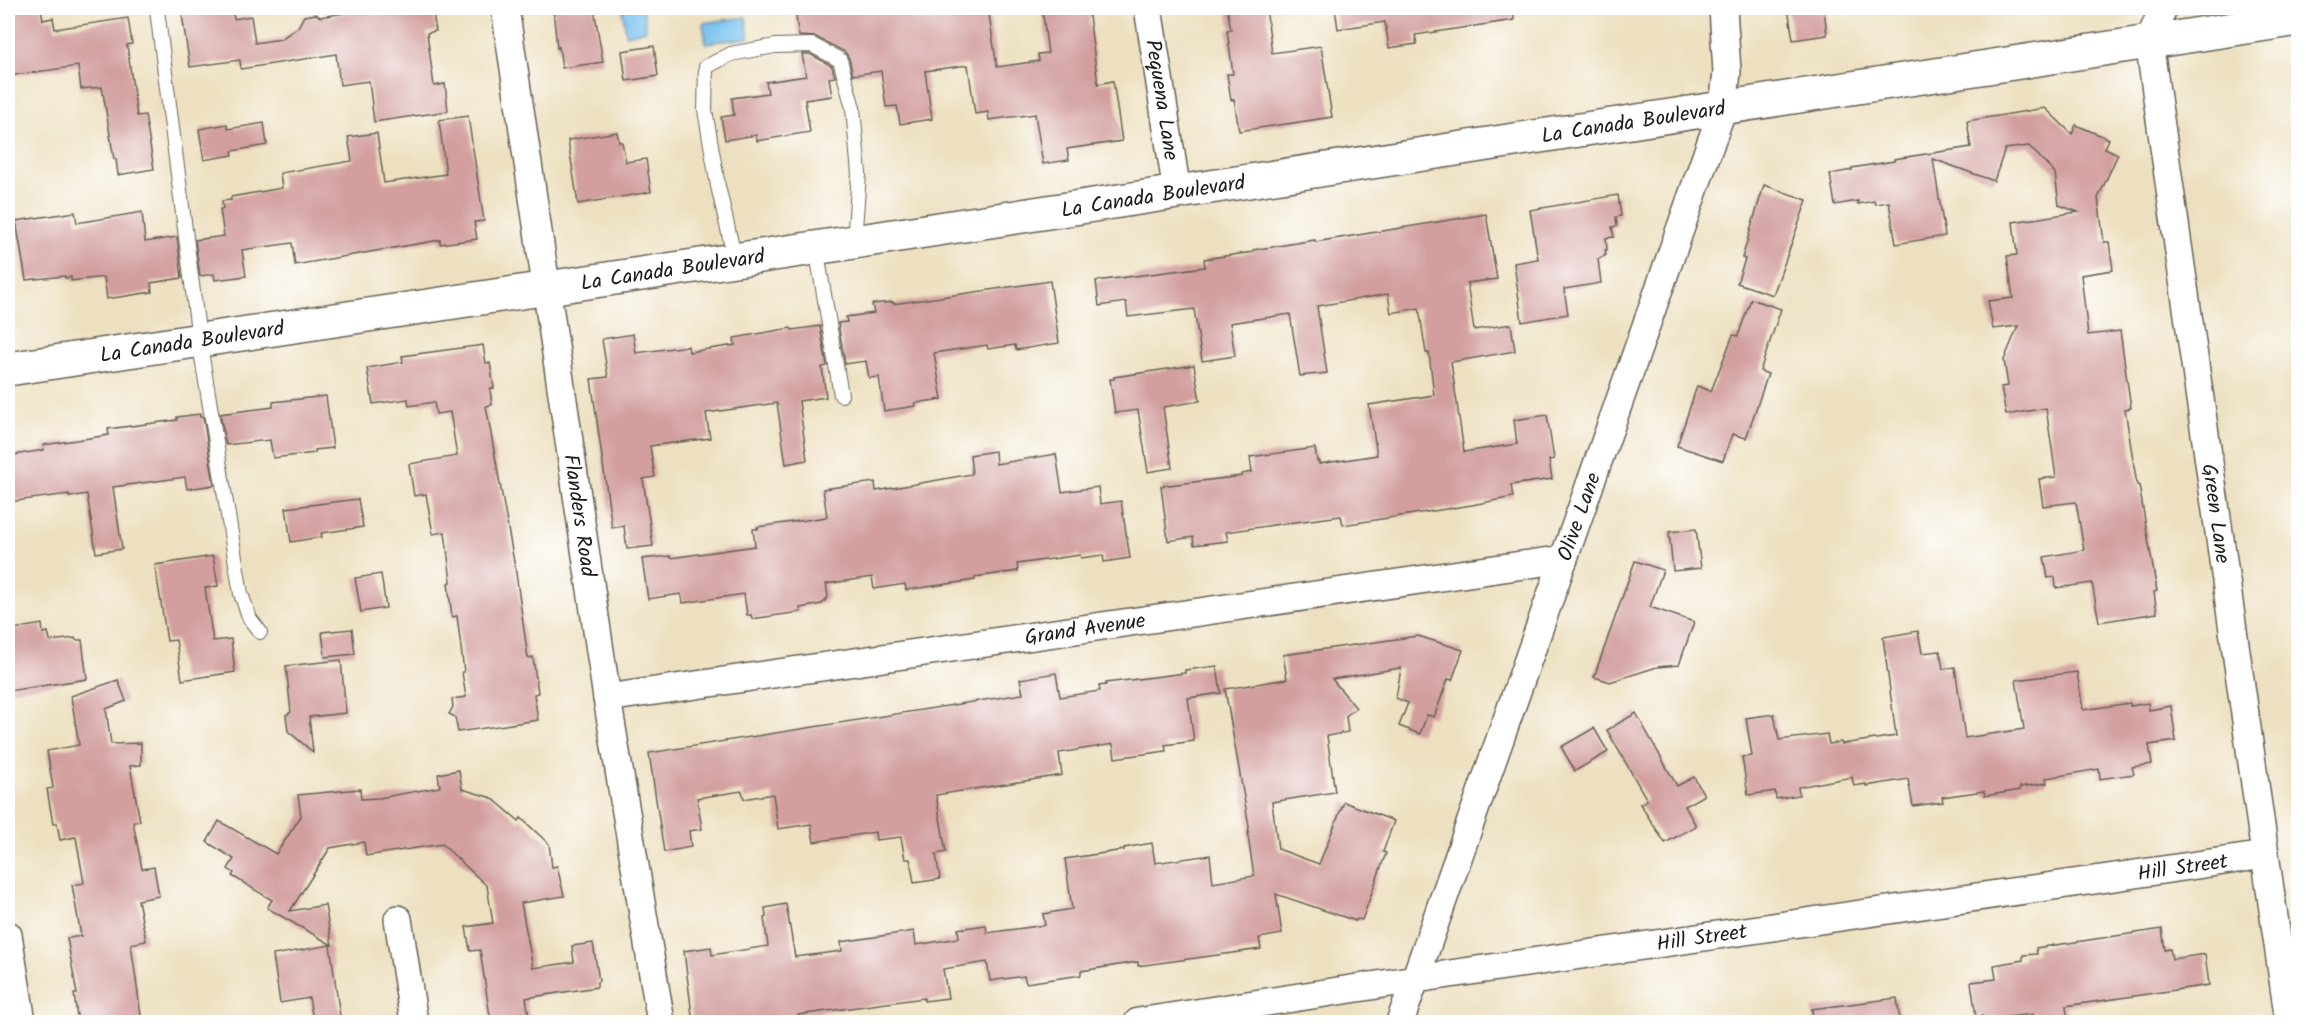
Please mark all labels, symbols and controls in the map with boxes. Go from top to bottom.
street label: Pequena Lane [1135,37,1187,163]
street label: La Canada Boulevard [1539,93,1728,154]
street label: La Canada Boulevard [1059,167,1248,228]
street label: La Canada Boulevard [578,241,768,301]
street label: La Canada Boulevard [98,313,287,373]
street label: Flanders Road [553,452,604,580]
street label: Green Lane [2191,462,2238,566]
street label: Olive Lane [1549,468,1611,566]
street label: Grand Avenue [1023,605,1148,655]
street label: Hill Street [2135,845,2231,891]
street label: Hill Street [1654,916,1750,962]

